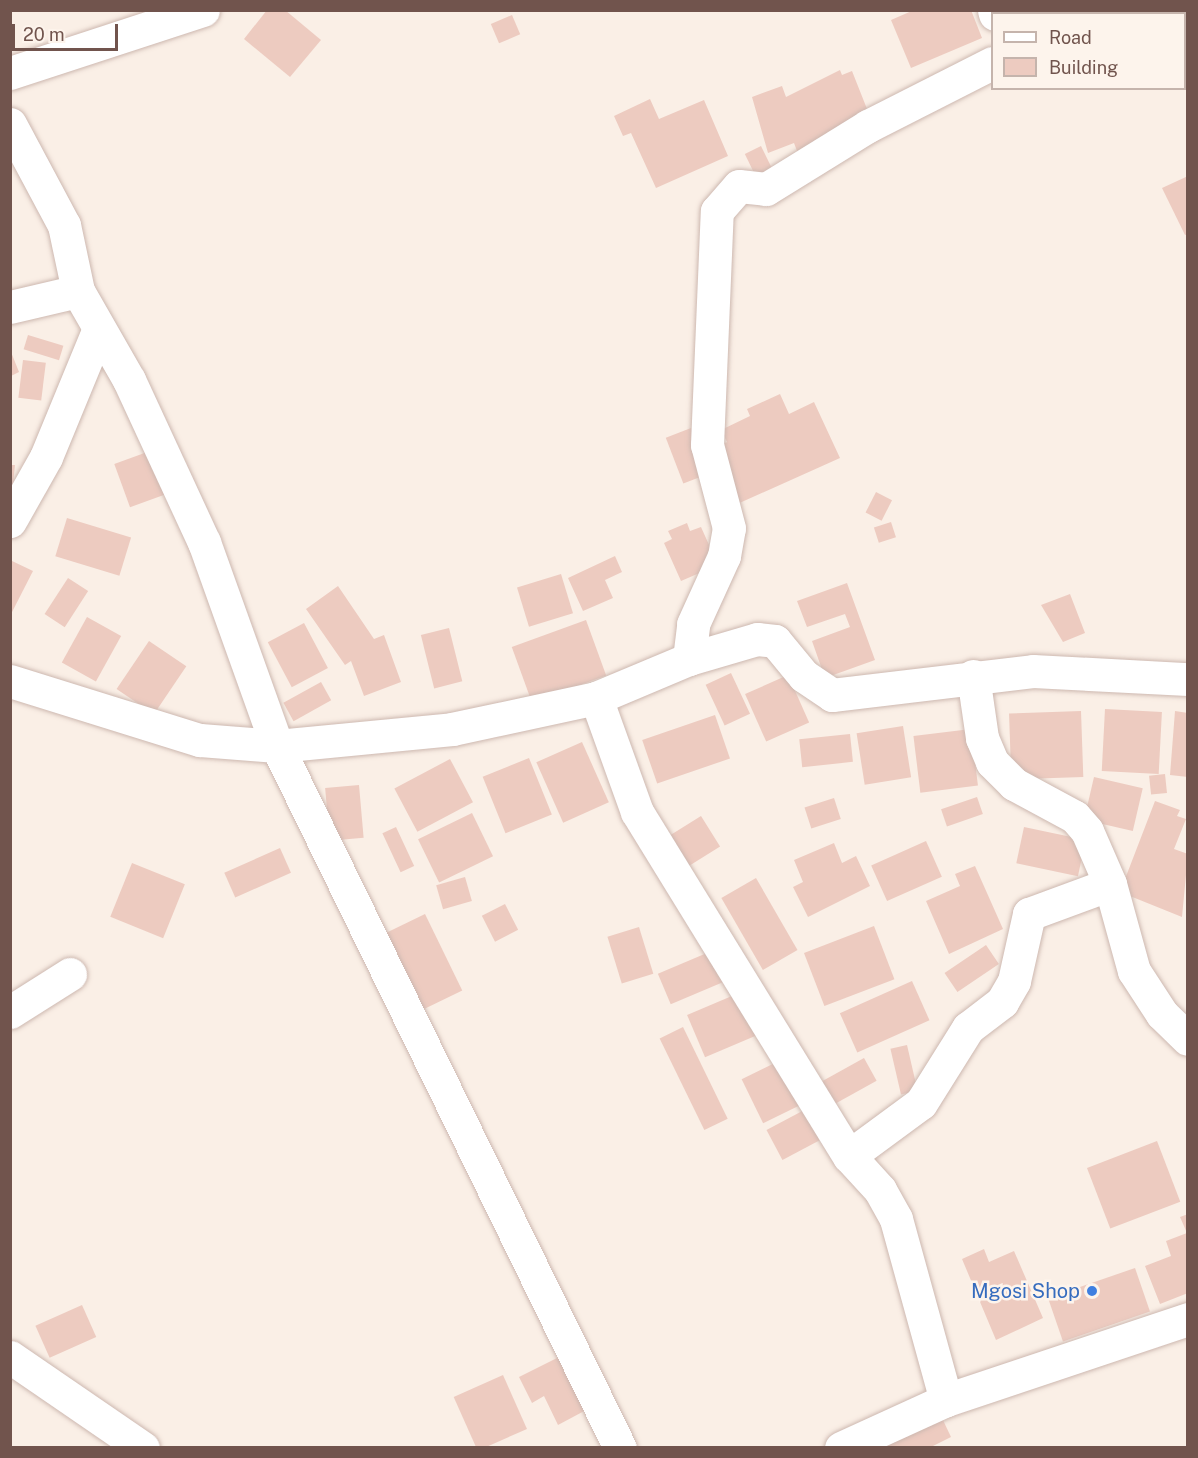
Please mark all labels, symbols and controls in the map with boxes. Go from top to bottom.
scale bar [15,12,122,50]
legend [991,12,1186,90]
text: 20 m [23,24,65,45]
text: Road [1049,27,1092,48]
text: Building [1049,57,1118,78]
place label: Mgosi Shop [971,1279,1080,1303]
marker: Mgosi Shop [1085,1284,1099,1298]

